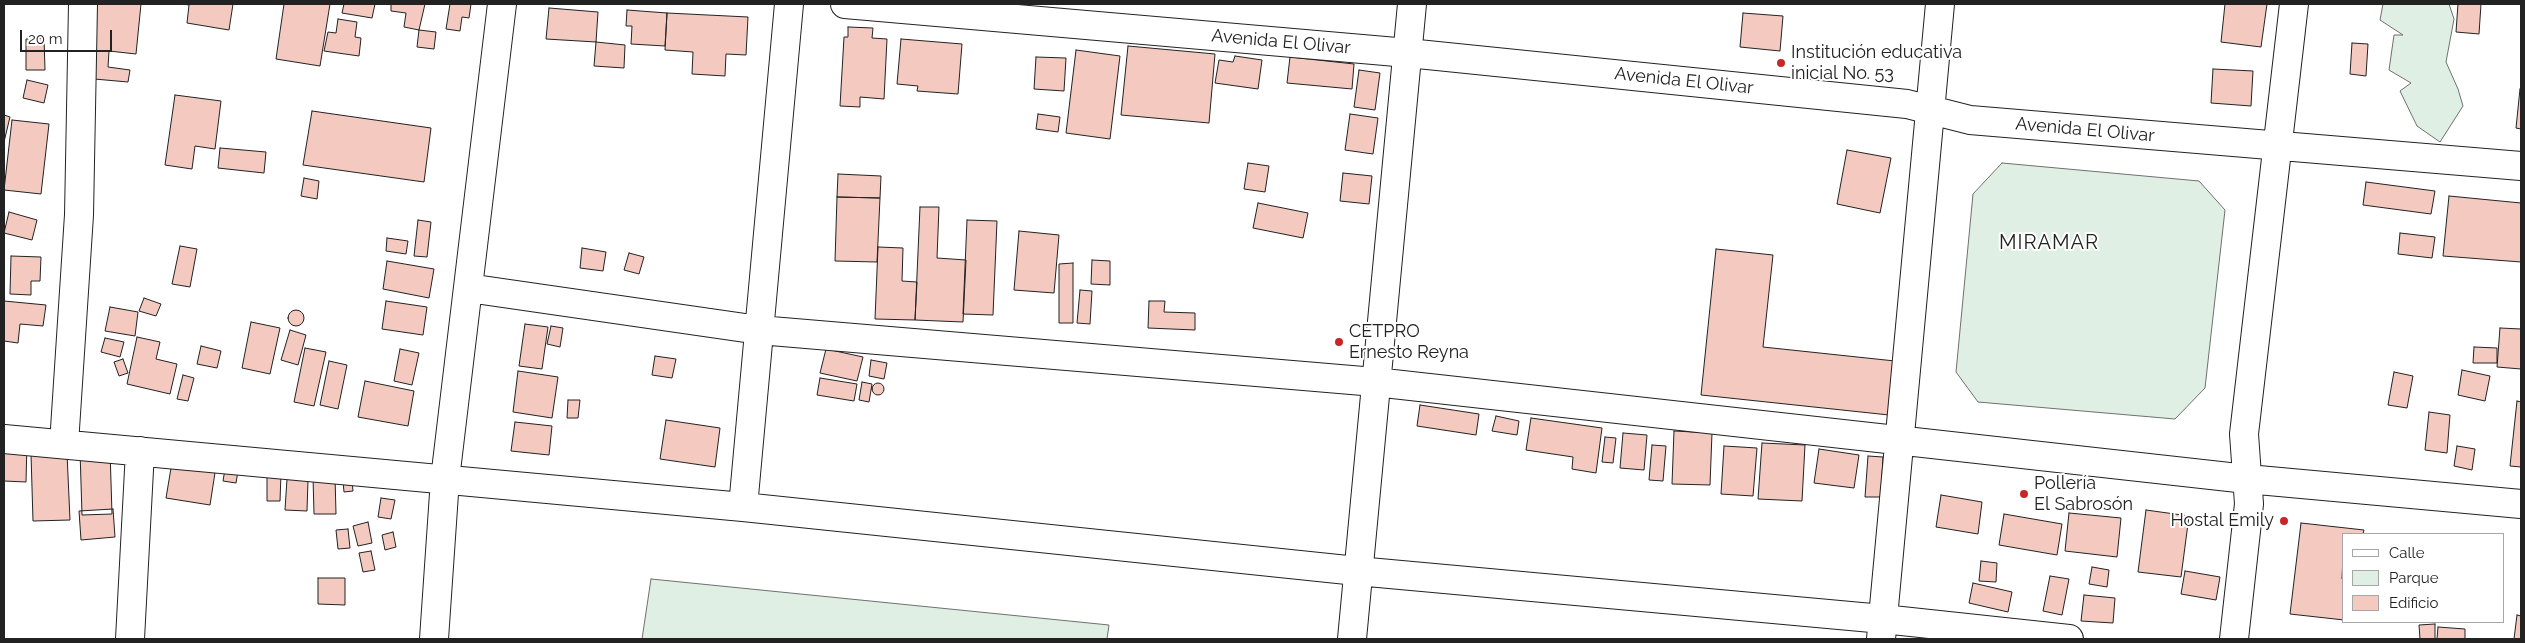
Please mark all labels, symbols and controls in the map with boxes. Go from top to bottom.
scale bar [22,20,115,52]
street label: Avenida El Olivar [1210,25,1352,59]
text: 20 m [28,30,63,48]
place label: Institución educativa inicial No. 53 [1791,42,1962,84]
marker: Institución educativa inicial No. 53 [1775,57,1787,69]
street label: Avenida El Olivar [1613,63,1755,99]
street label: Avenida El Olivar [2014,113,2156,147]
district label: MIRAMAR [1998,231,2100,255]
place label: CETPRO Ernesto Reyna [1349,321,1469,364]
marker: CETPRO Ernesto Reyna [1333,336,1345,348]
place label: Pollería El Sabrosón [2034,473,2133,516]
marker: Pollería El Sabrosón [2018,488,2030,500]
place label: Hostal Emily [2170,510,2274,532]
marker: Hostal Emily [2278,515,2290,527]
legend [2342,533,2505,623]
text: Calle [2389,544,2424,562]
text: Parque [2389,569,2438,587]
text: Edificio [2389,594,2439,612]

